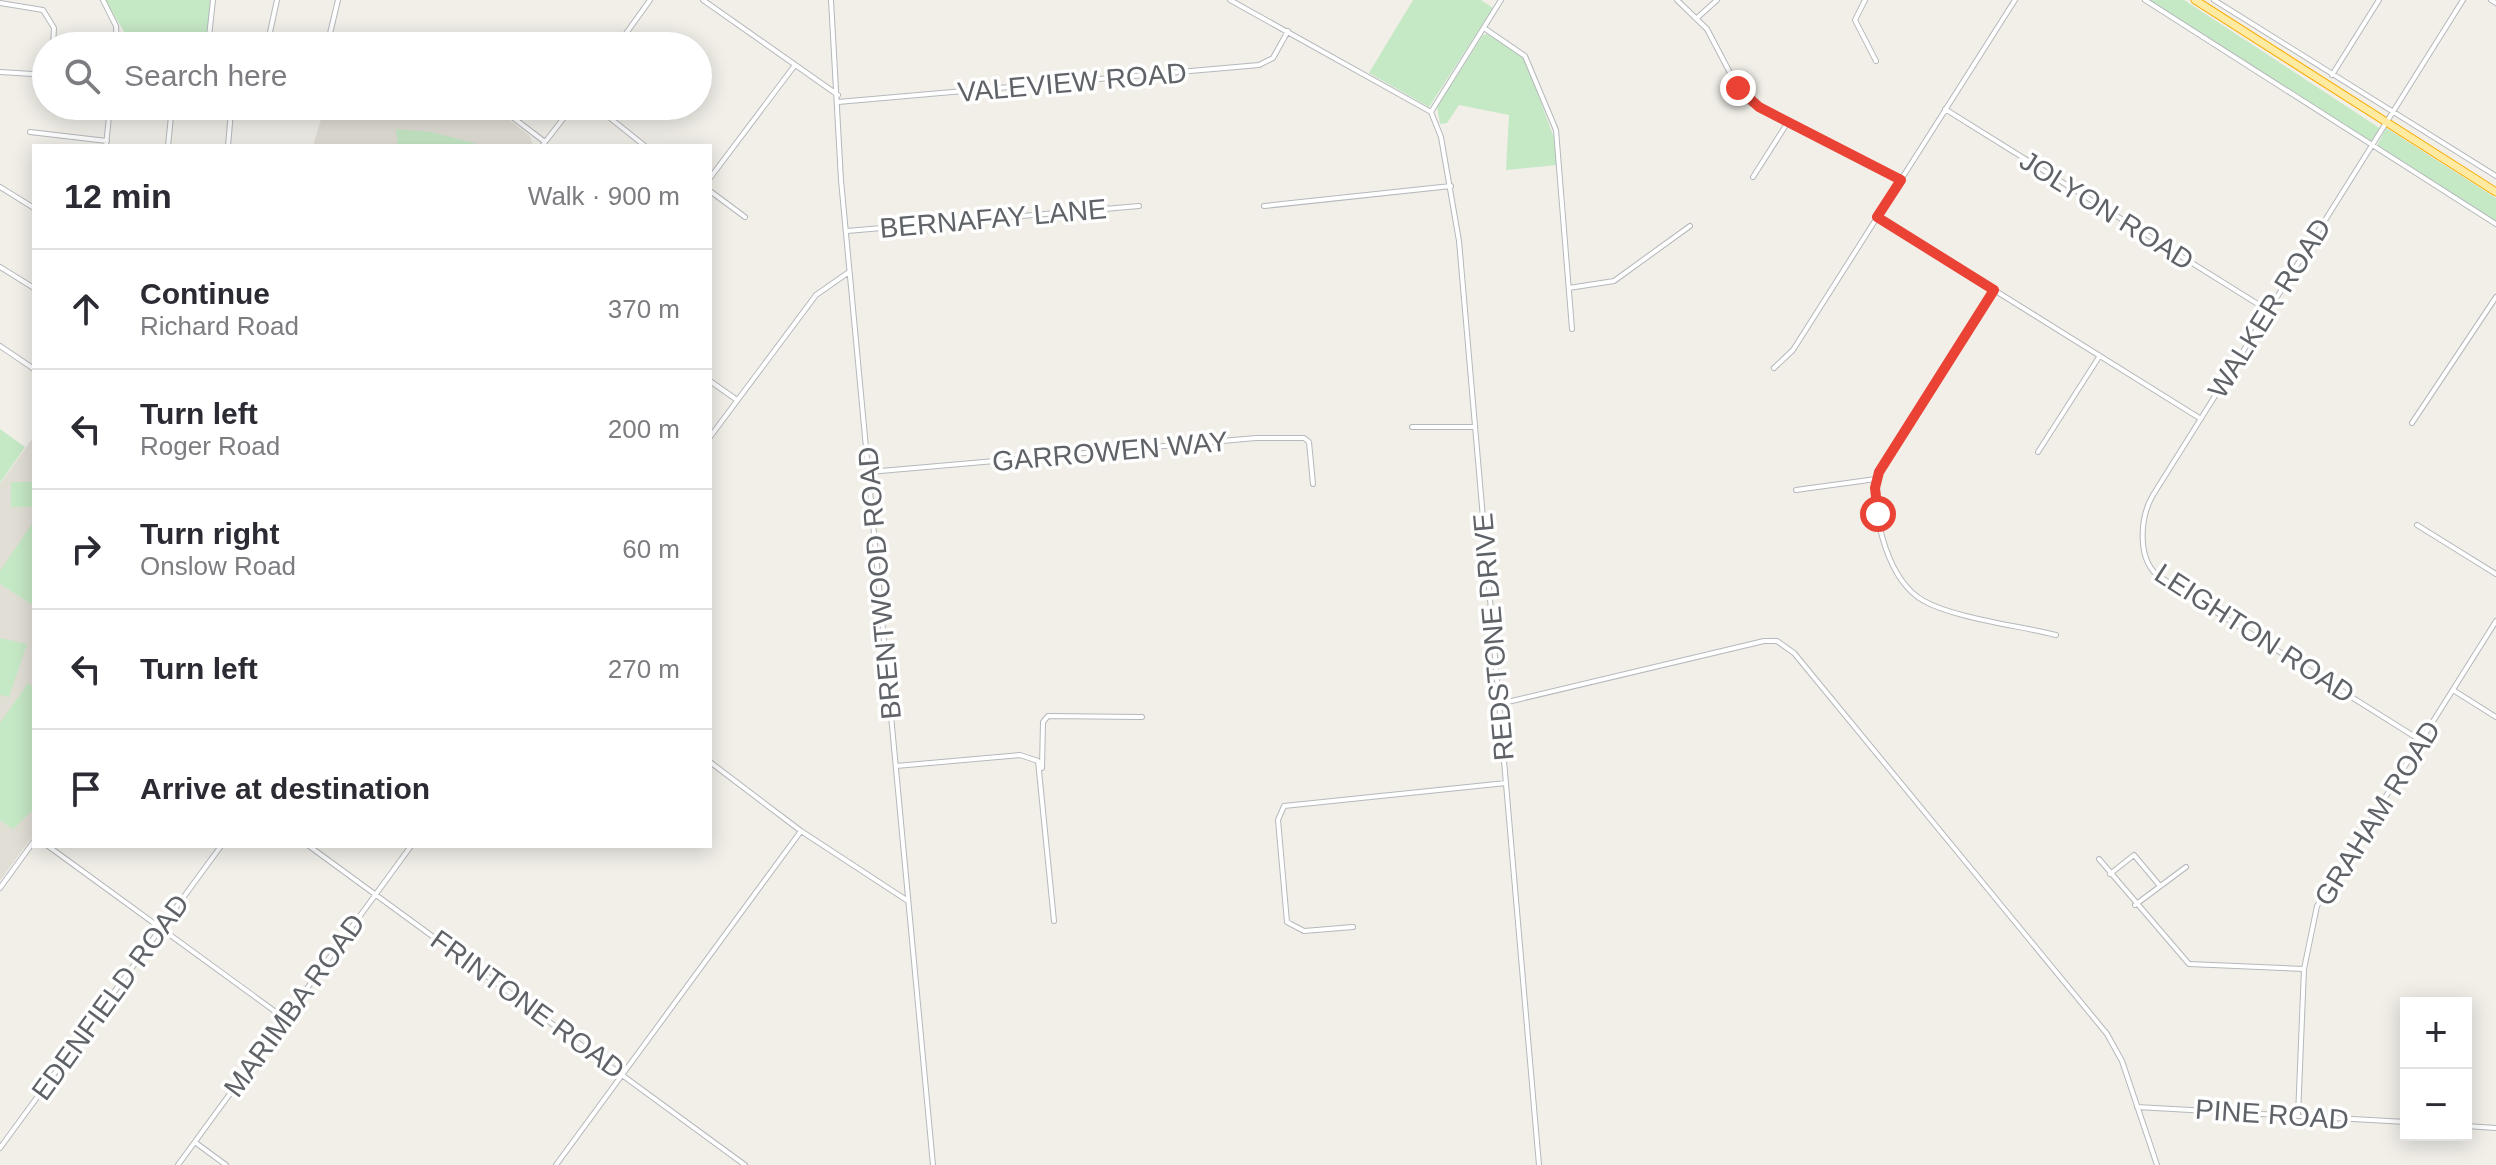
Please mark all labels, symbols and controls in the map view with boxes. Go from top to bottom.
search box [32,32,712,120]
icon: search [60,54,104,98]
street label: VALEVIEW ROAD [956,57,1188,108]
text: Search here [124,59,287,92]
route end [1720,70,1756,106]
street label: JOLYON ROAD [2014,145,2199,276]
text: 12 min [64,177,172,215]
text: Walk · 900 m [528,181,680,211]
street label: BERNAFAY LANE [878,193,1108,244]
street label: WALKER ROAD [2202,213,2337,404]
text: Continue [140,277,270,310]
icon: ahead [64,287,108,331]
text: 370 m [608,294,680,324]
text: Richard Road [140,311,299,341]
text: Turn left [140,397,258,430]
icon: left [64,407,108,451]
text: 200 m [608,414,680,444]
street label: GARROWEN WAY [991,426,1229,477]
text: Roger Road [140,431,280,461]
street label: BRENTWOOD ROAD [852,445,907,721]
route start [1860,496,1896,532]
street label: REDSTONE DRIVE [1467,512,1520,762]
text: Turn right [140,517,279,550]
icon: right [64,527,108,571]
text: 60 m [622,534,680,564]
text: Onslow Road [140,551,296,581]
street label: LEIGHTON ROAD [2149,557,2360,709]
icon: left [64,647,108,691]
text: Turn left [140,652,258,685]
text: 270 m [608,654,680,684]
street label: GRAHAM ROAD [2308,715,2447,911]
icon: arrive [64,767,108,811]
text: Arrive at destination [140,772,430,805]
street label: EDENFIELD ROAD [26,889,195,1106]
street label: MARIMBA ROAD [218,908,371,1103]
street label: FRINTONE ROAD [425,924,630,1085]
map controls [2400,997,2472,1141]
button: + [2400,997,2472,1069]
button: − [2400,1069,2472,1141]
street label: PINE ROAD [2194,1094,2350,1135]

